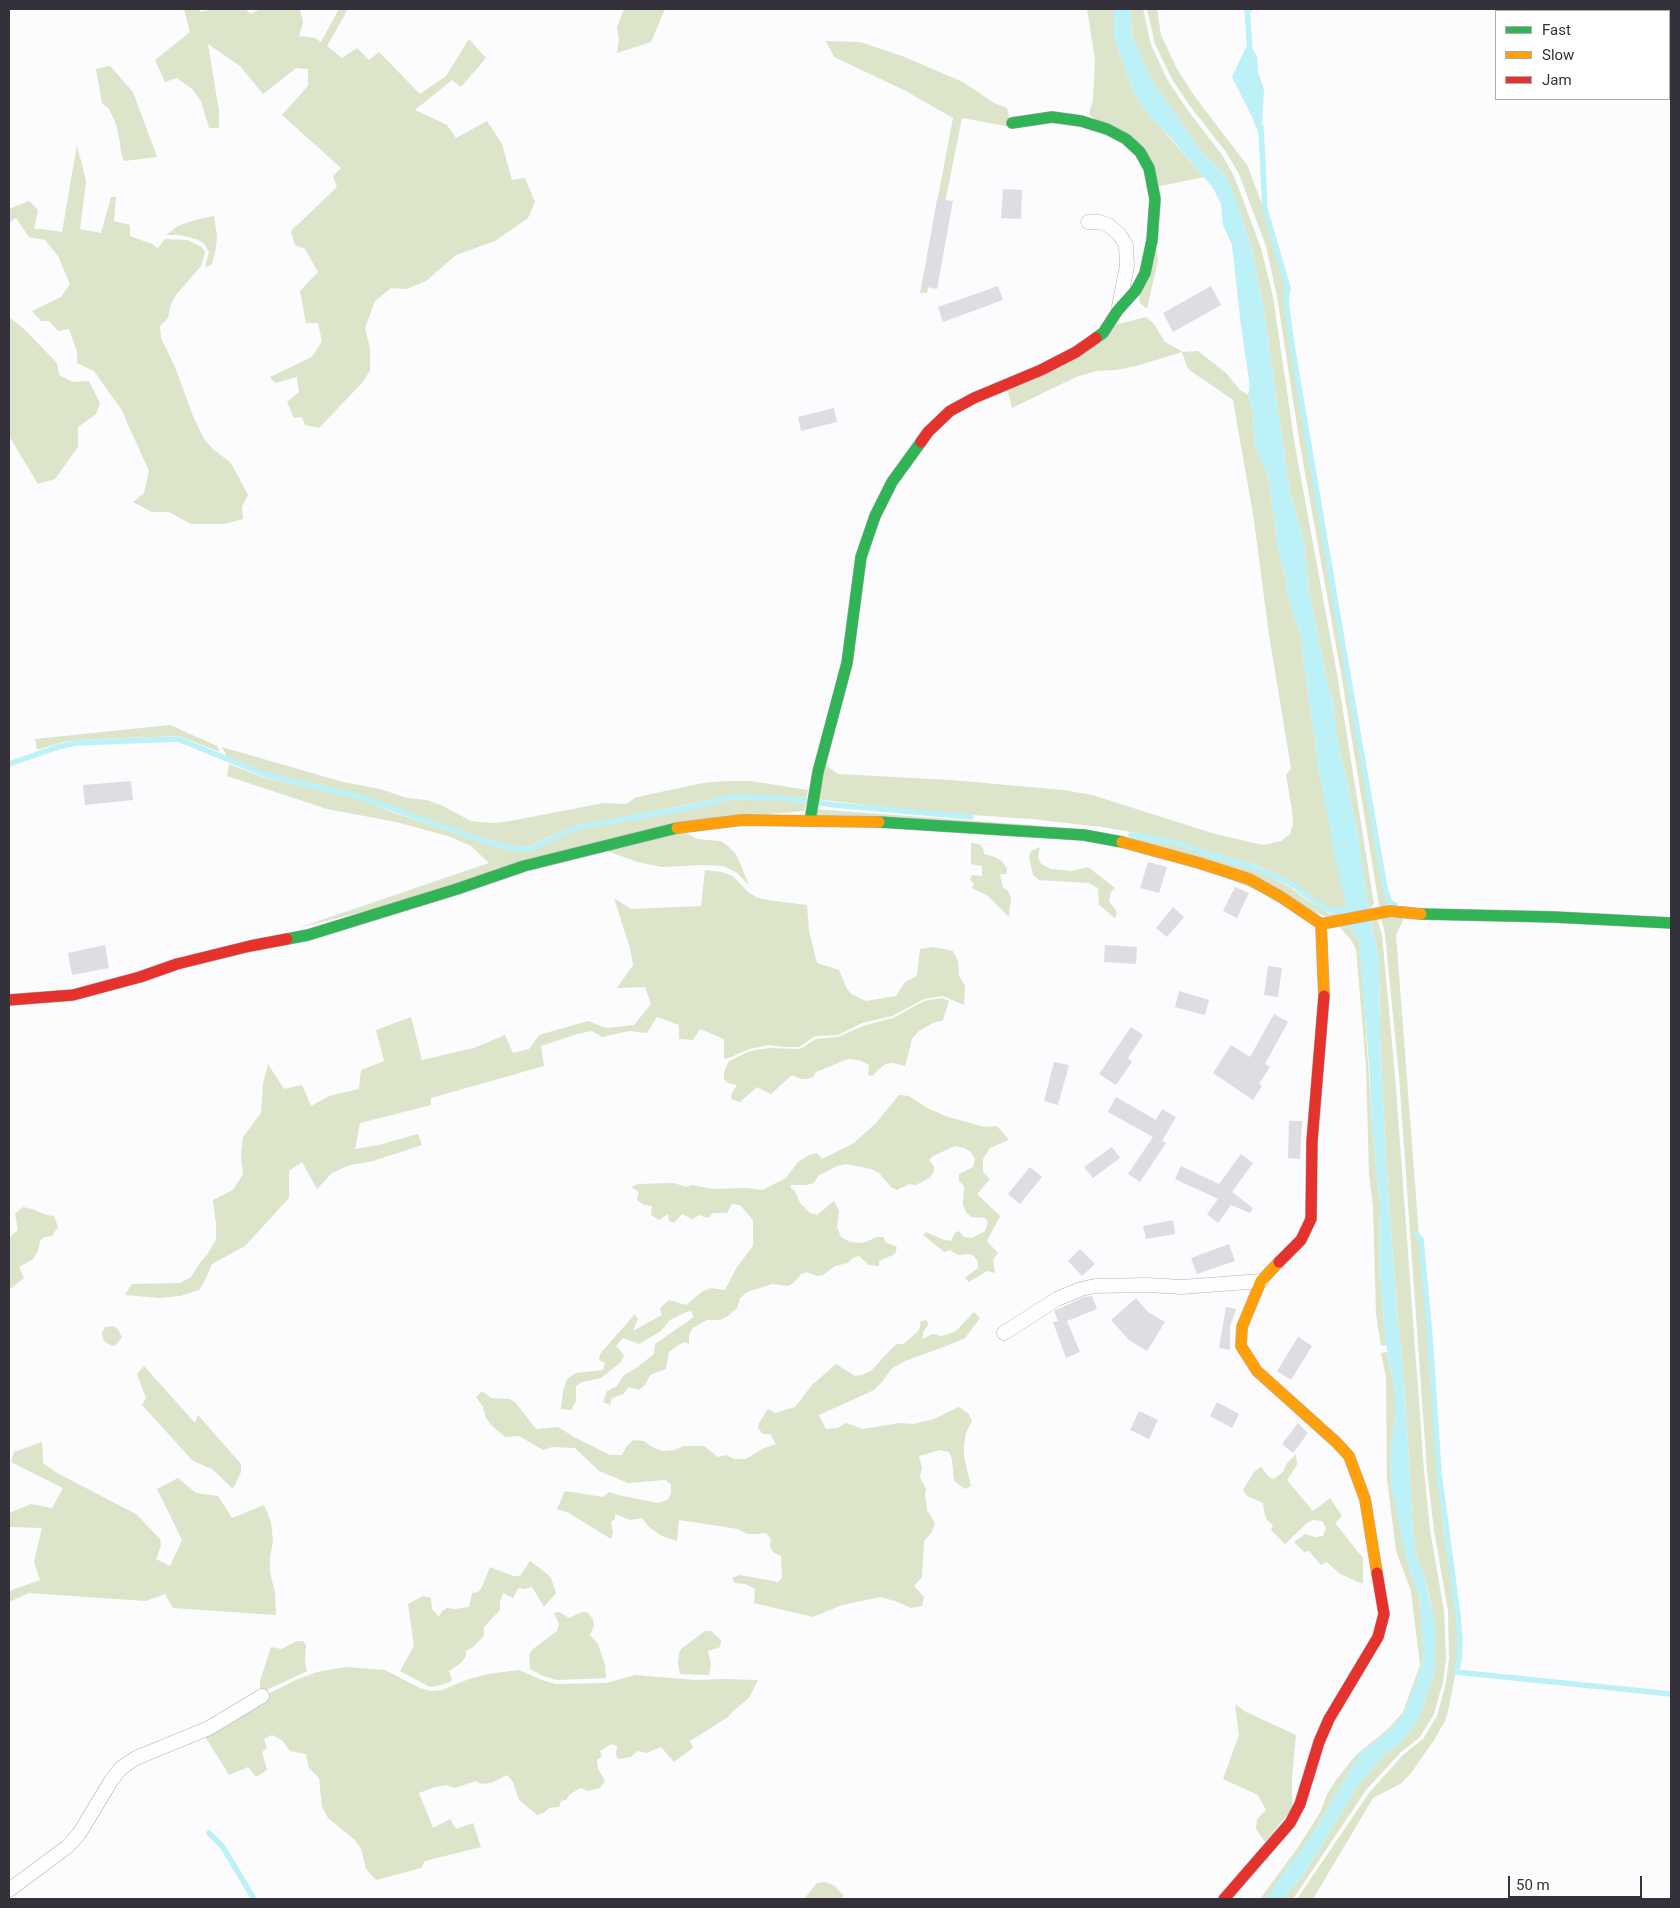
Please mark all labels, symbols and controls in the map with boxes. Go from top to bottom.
legend [1495,10,1670,100]
text: Fast [1542,21,1571,39]
text: Slow [1542,46,1574,64]
text: Jam [1542,71,1572,89]
scale bar [1510,1866,1644,1898]
text: 50 m [1516,1876,1550,1894]

